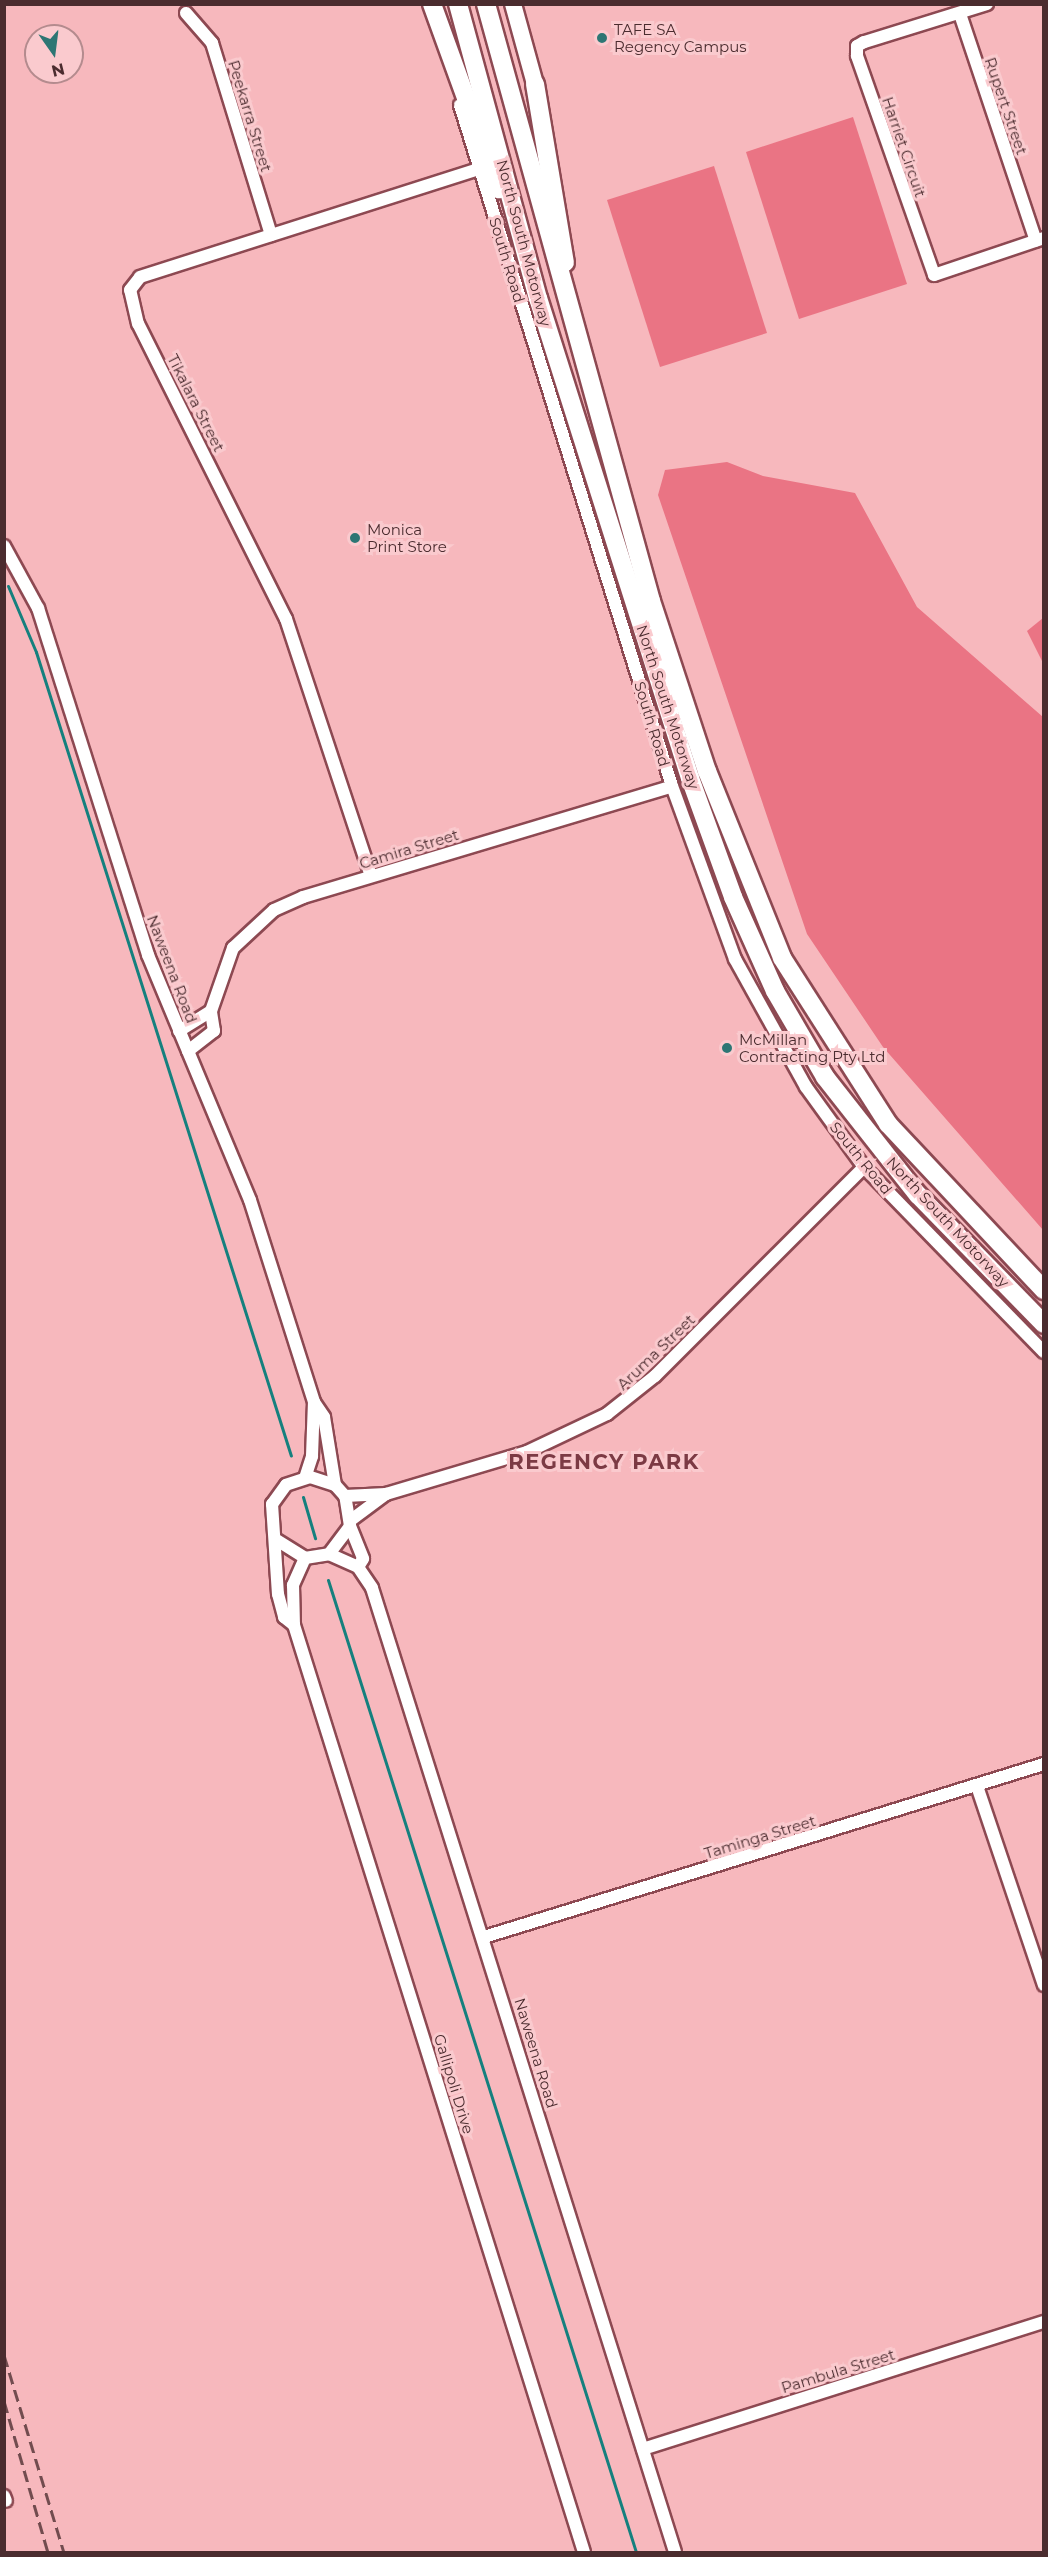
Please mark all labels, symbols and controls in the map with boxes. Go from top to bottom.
place label: TAFE SA Regency Campus [614,20,747,55]
north arrow [24,24,84,84]
marker: TAFE SA Regency Campus [595,31,609,45]
street label: Rupert Street [981,55,1031,157]
street label: Peekarra Street [224,58,276,174]
text: N [49,59,67,81]
street label: Harriet Circuit [878,94,930,200]
street label: North South Motorway [493,158,555,328]
street label: South Road [486,215,528,305]
street label: Tikalara Street [164,351,228,455]
place label: Monica Print Store [367,520,447,555]
marker: Monica Print Store [348,531,362,545]
street label: North South Motorway [633,623,703,791]
street label: South Road [631,679,673,769]
street label: Camira Street [357,825,461,873]
street label: Naweena Road [143,913,201,1025]
place label: McMillan Contracting Pty Ltd [739,1030,885,1065]
marker: McMillan Contracting Pty Ltd [720,1041,734,1055]
street label: South Road [826,1118,896,1198]
street label: North South Motorway [883,1153,1013,1291]
street label: Aruma Street [613,1310,699,1394]
district label: REGENCY PARK [508,1449,700,1475]
street label: Taminga Street [702,1812,818,1862]
street label: Naweena Road [511,1996,561,2110]
street label: Gallipoli Drive [430,2032,478,2136]
street label: Pambula Street [779,2345,897,2397]

